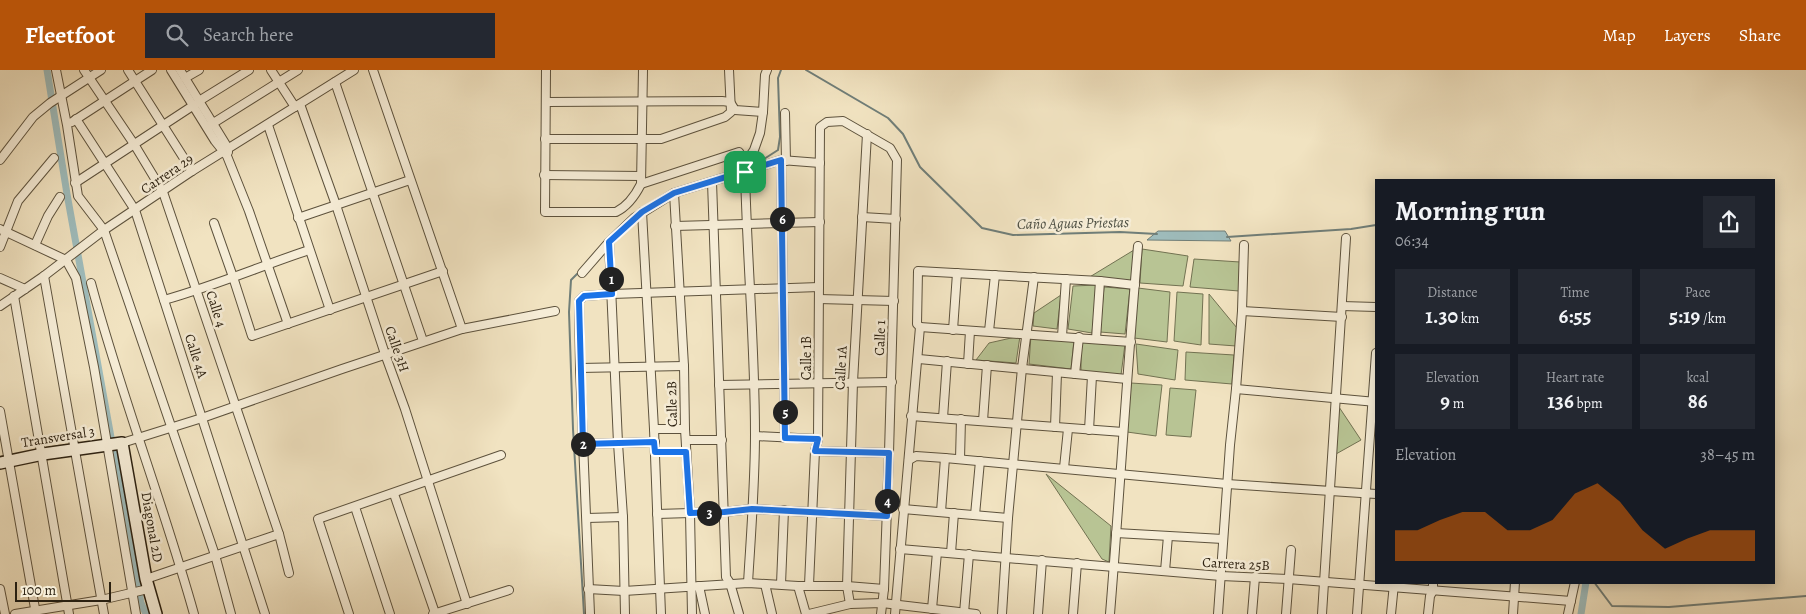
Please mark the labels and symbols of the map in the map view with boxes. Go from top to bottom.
street label: Carrera 29 [137,149,197,199]
pin [724,151,766,193]
pin: 6 [770,206,794,232]
water label: Caño Aguas Priestas [1017,212,1129,234]
pin: 1 [598,266,624,292]
street label: Calle 4 [201,288,231,330]
street label: Calle 1 [870,319,890,356]
street label: Calle 3H [380,323,414,375]
street label: Calle 4A [180,331,212,381]
street label: Calle 1B [797,336,816,380]
street label: Calle 1A [830,345,852,391]
street label: Calle 2B [662,381,682,427]
pin: 5 [772,400,798,424]
street label: Transversal 3 [20,422,96,452]
pin: 2 [570,432,596,456]
pin: 4 [874,488,900,514]
street label: Diagonal 2D [136,490,168,564]
pin: 3 [696,500,722,526]
street label: Carrera 25B [1202,553,1270,575]
scale bar [15,579,111,602]

